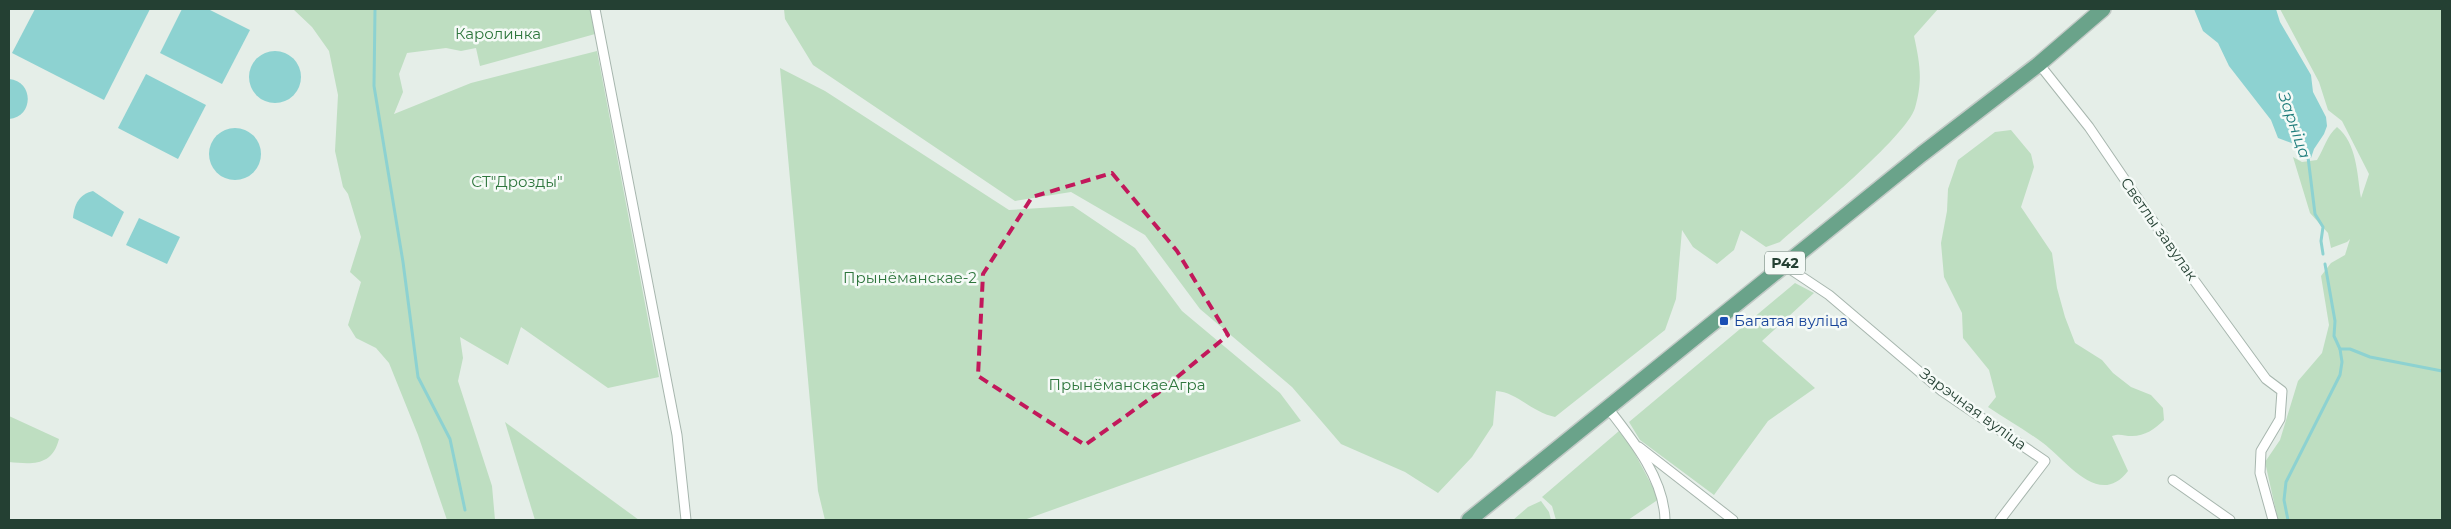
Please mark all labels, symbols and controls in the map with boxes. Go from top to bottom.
park label: Каролинка [455,24,541,43]
water label: Зарніца [2274,89,2315,161]
park label: СТ"Дрозды" [471,172,563,191]
street label: Светлы завулак [2117,174,2202,284]
road number: Р42 [1765,252,1805,274]
park label: Прынёманскае-2 [843,268,977,287]
place label: Багатая вуліца [1734,311,1848,330]
marker: Багатая вуліца [1718,315,1730,327]
street label: Зарэчная вуліца [1916,363,2030,454]
park label: ПрынёманскаеАгра [1049,375,1205,394]

